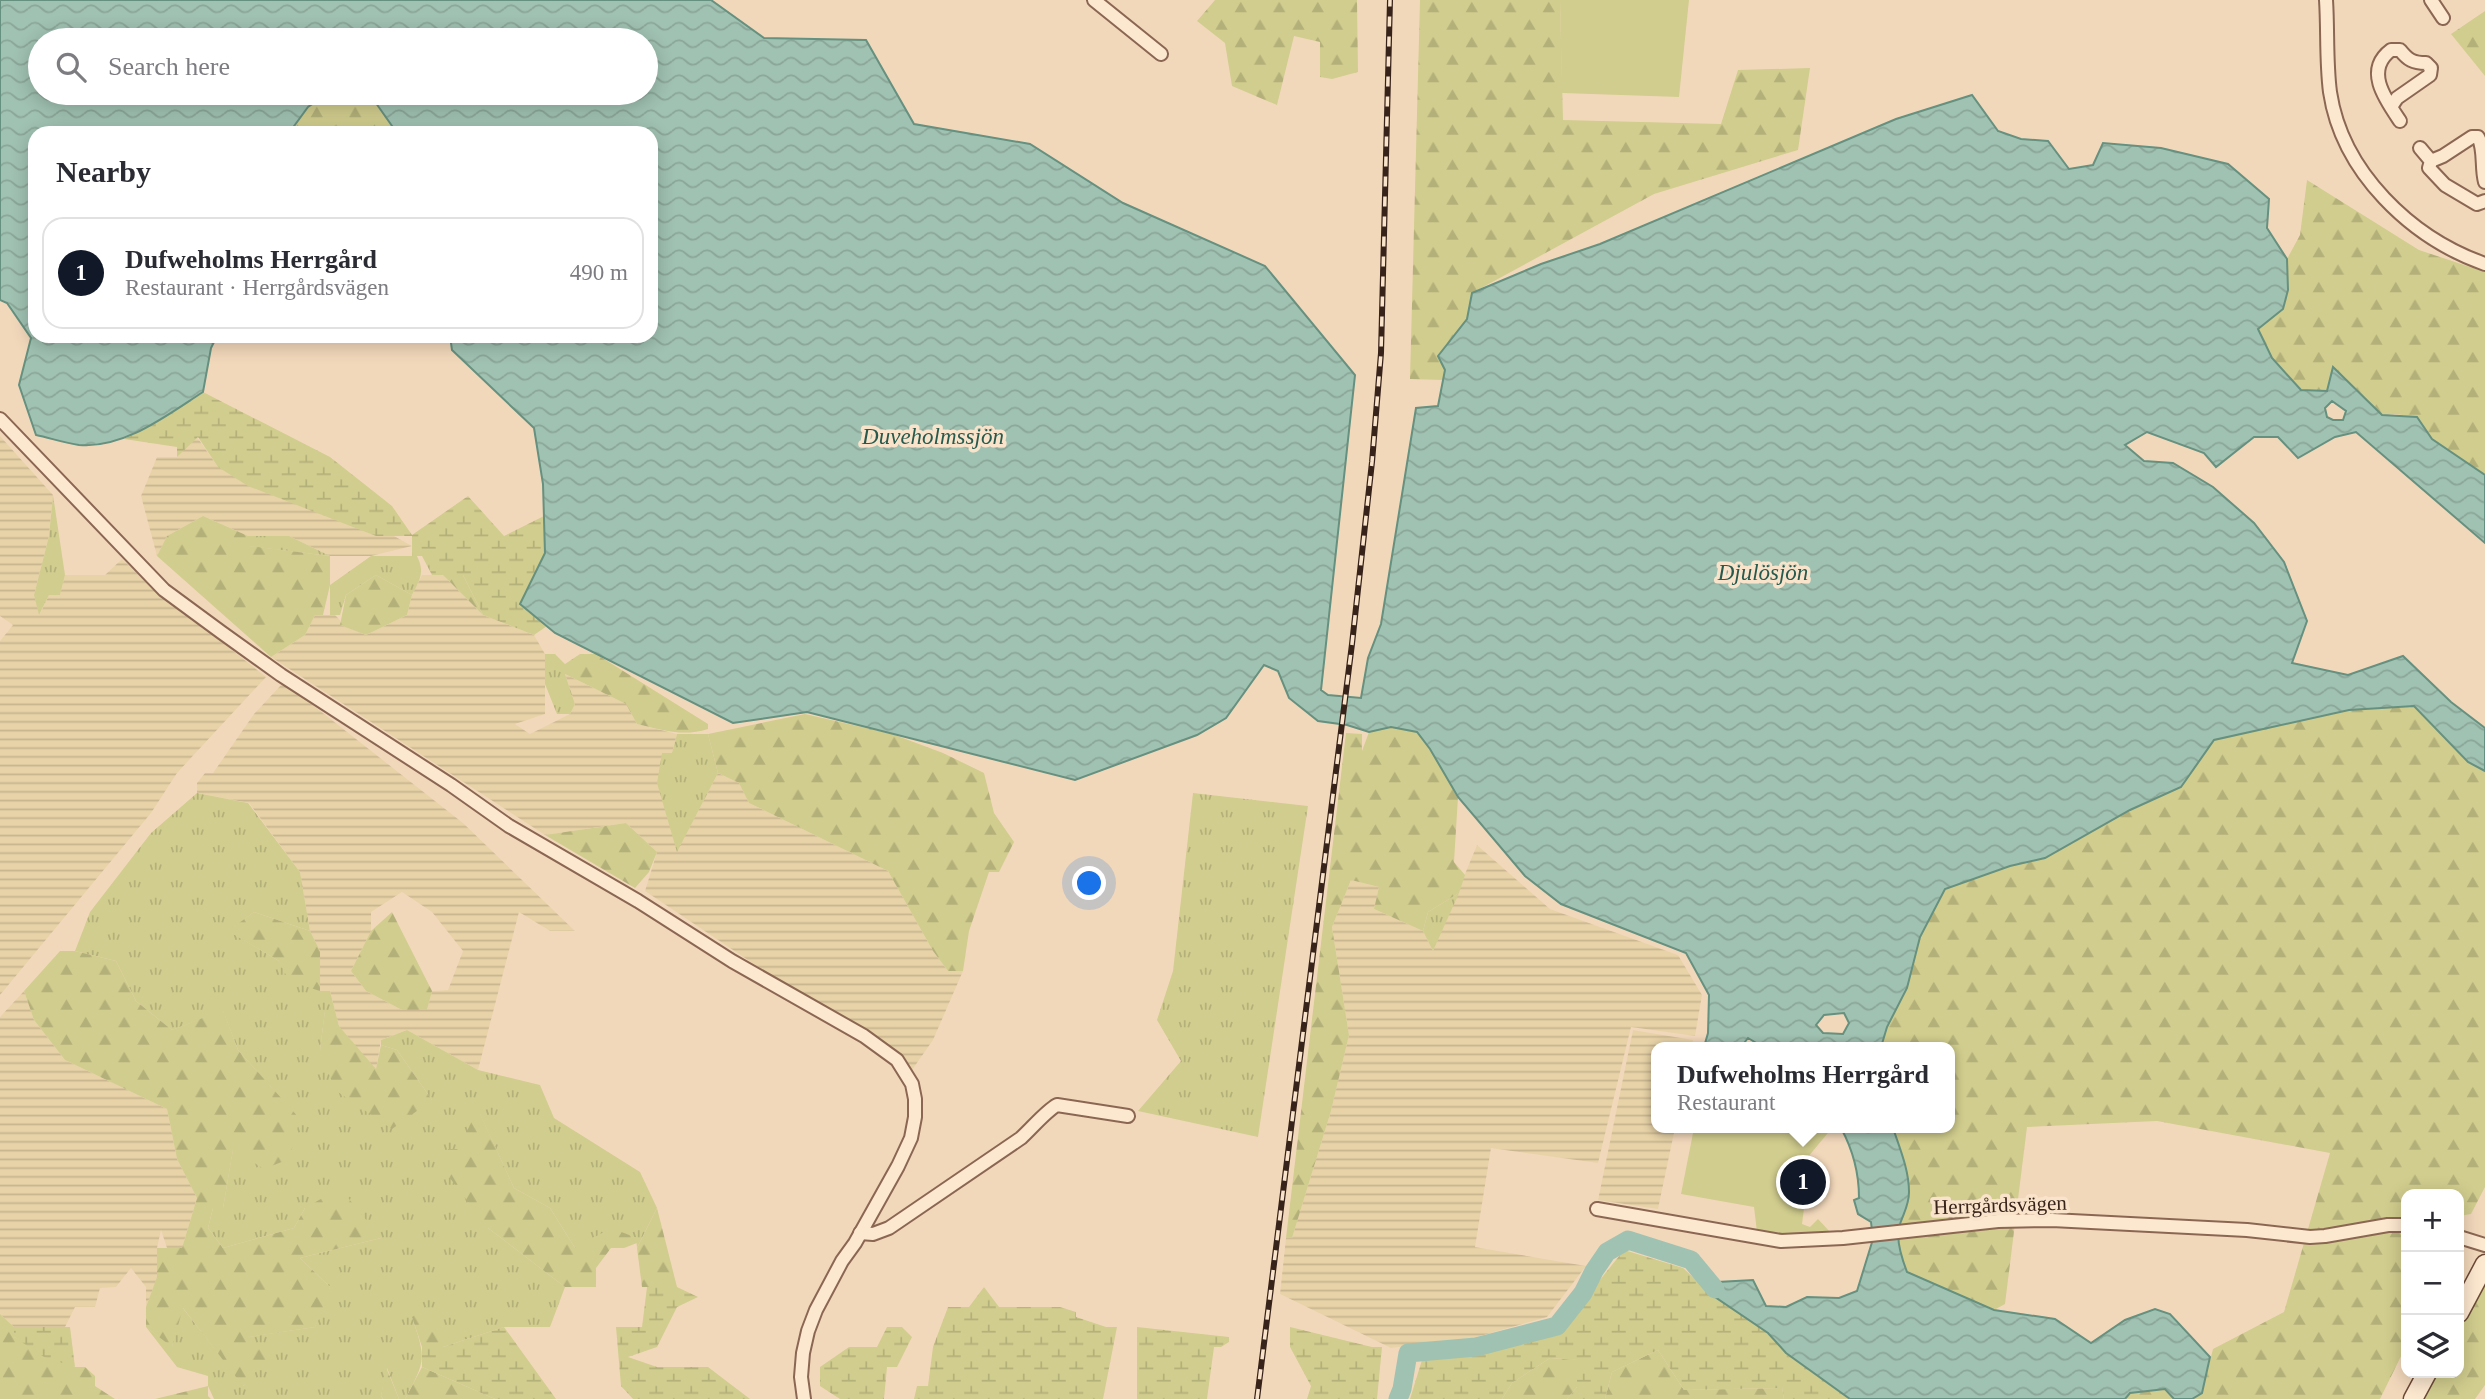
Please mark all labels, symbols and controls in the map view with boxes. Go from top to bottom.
search box [28,28,658,105]
icon: search [52,48,90,86]
text: Search here [108,52,230,81]
text: Nearby [56,155,151,188]
text: Dufweholms Herrgård [125,245,377,274]
text: 1 [75,260,87,285]
text: 490 m [570,260,628,285]
text: Restaurant · Herrgårdsvägen [125,275,389,300]
water label: Duveholmssjön [861,424,1004,449]
water label: Djulösjön [1717,560,1808,585]
your location [1072,866,1106,900]
popup [1651,1042,1955,1133]
text: Dufweholms Herrgård [1677,1060,1929,1089]
text: Restaurant [1677,1090,1775,1115]
pin: 1 [1780,1156,1826,1208]
map controls [2401,1189,2464,1378]
button: + [2401,1189,2464,1252]
street label: Herrgårdsvägen [1933,1191,2068,1219]
button: − [2401,1252,2464,1315]
button: layers [2401,1315,2464,1378]

